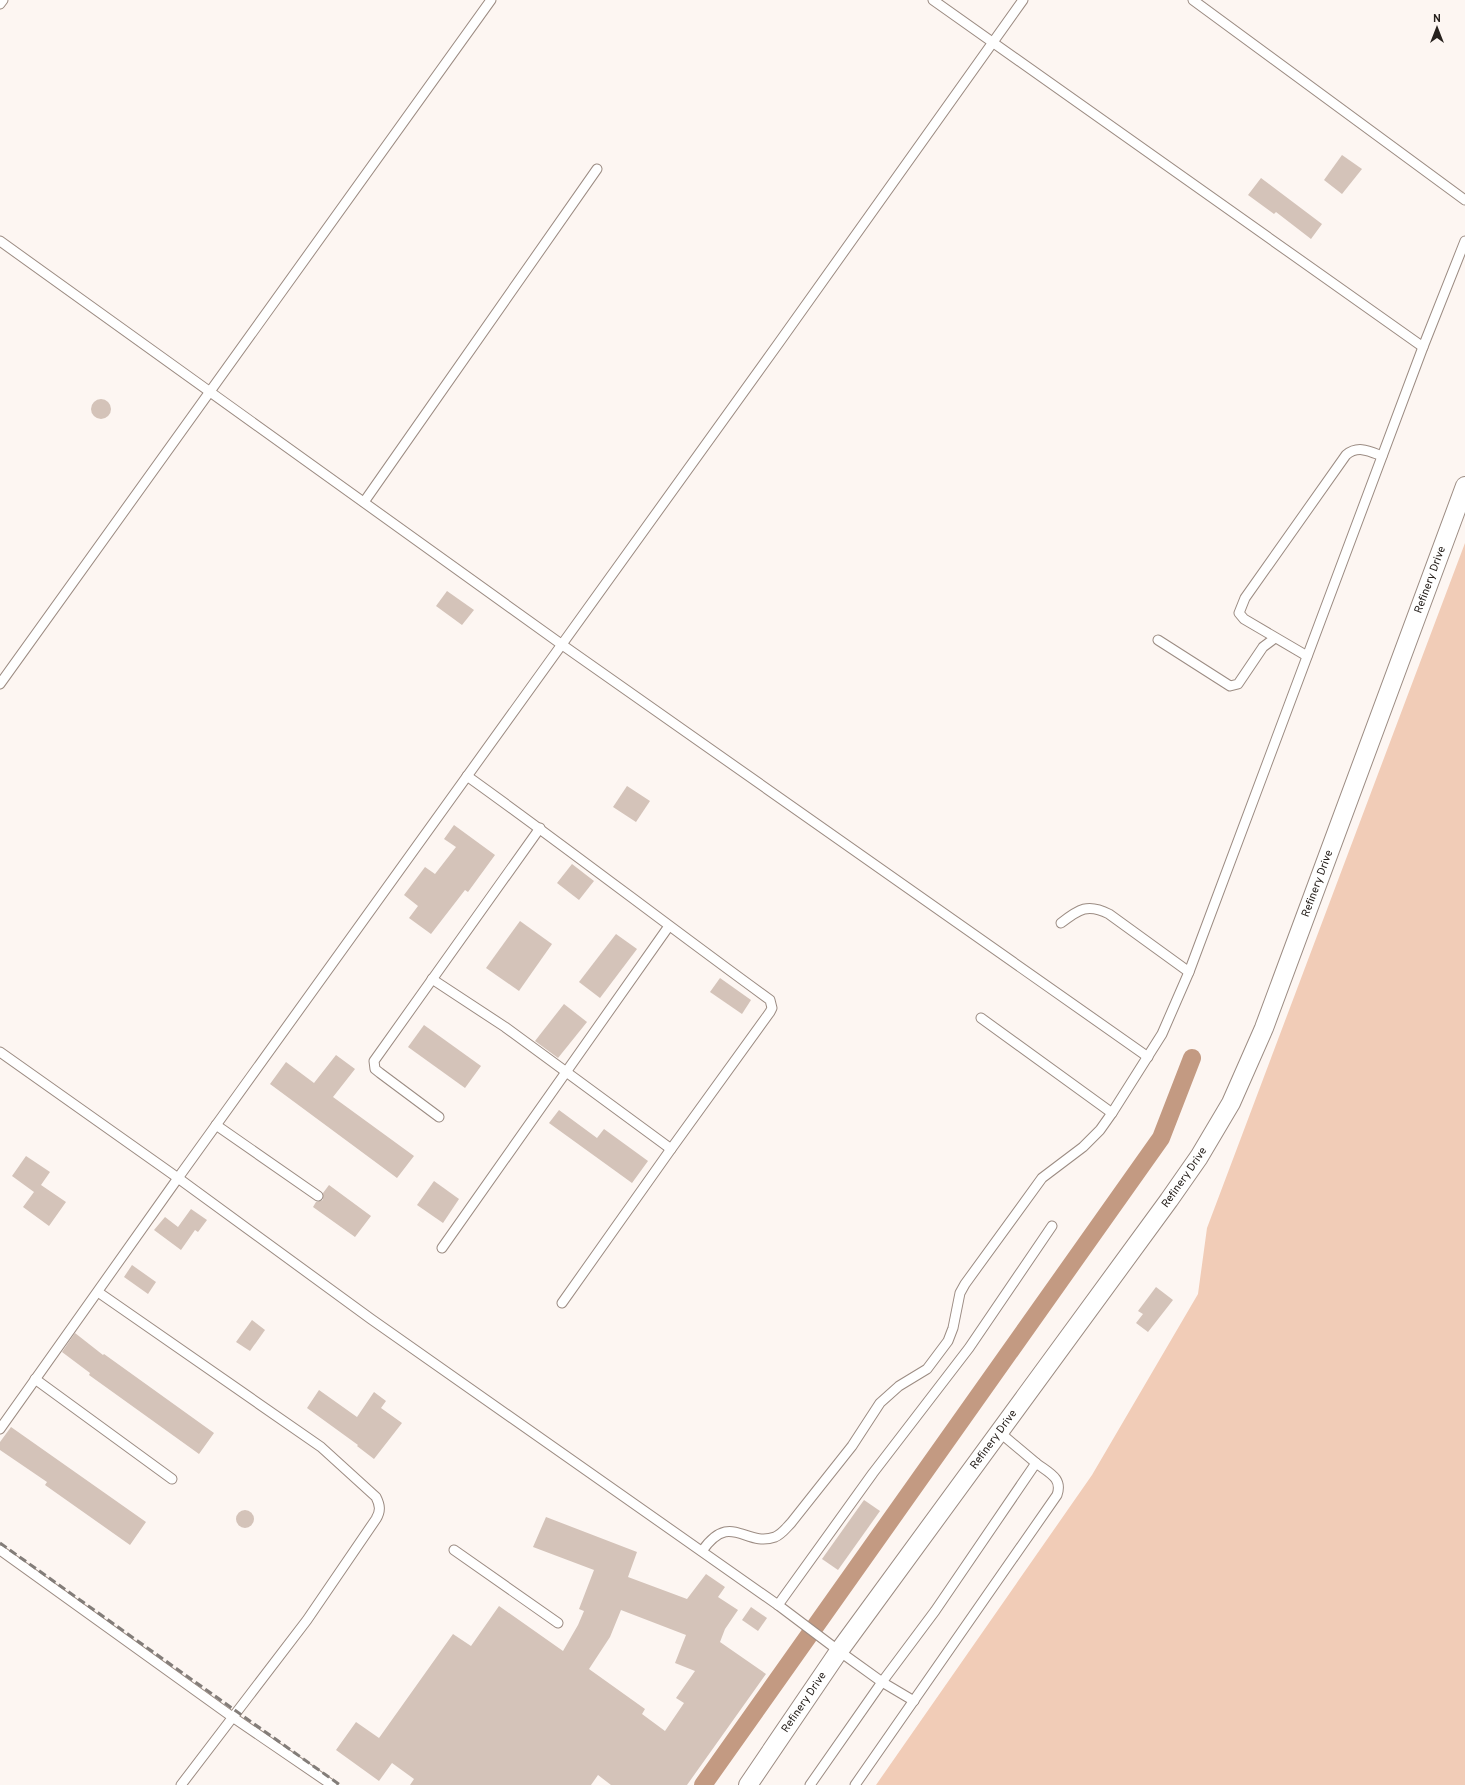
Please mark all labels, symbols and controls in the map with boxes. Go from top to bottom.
north arrow [1417,8,1457,48]
text: N [1433,12,1441,26]
street label: Refinery Drive [1411,544,1449,615]
street label: Refinery Drive [1299,848,1336,919]
street label: Refinery Drive [1159,1145,1210,1211]
street label: Refinery Drive [967,1407,1020,1472]
street label: Refinery Drive [779,1669,830,1735]

